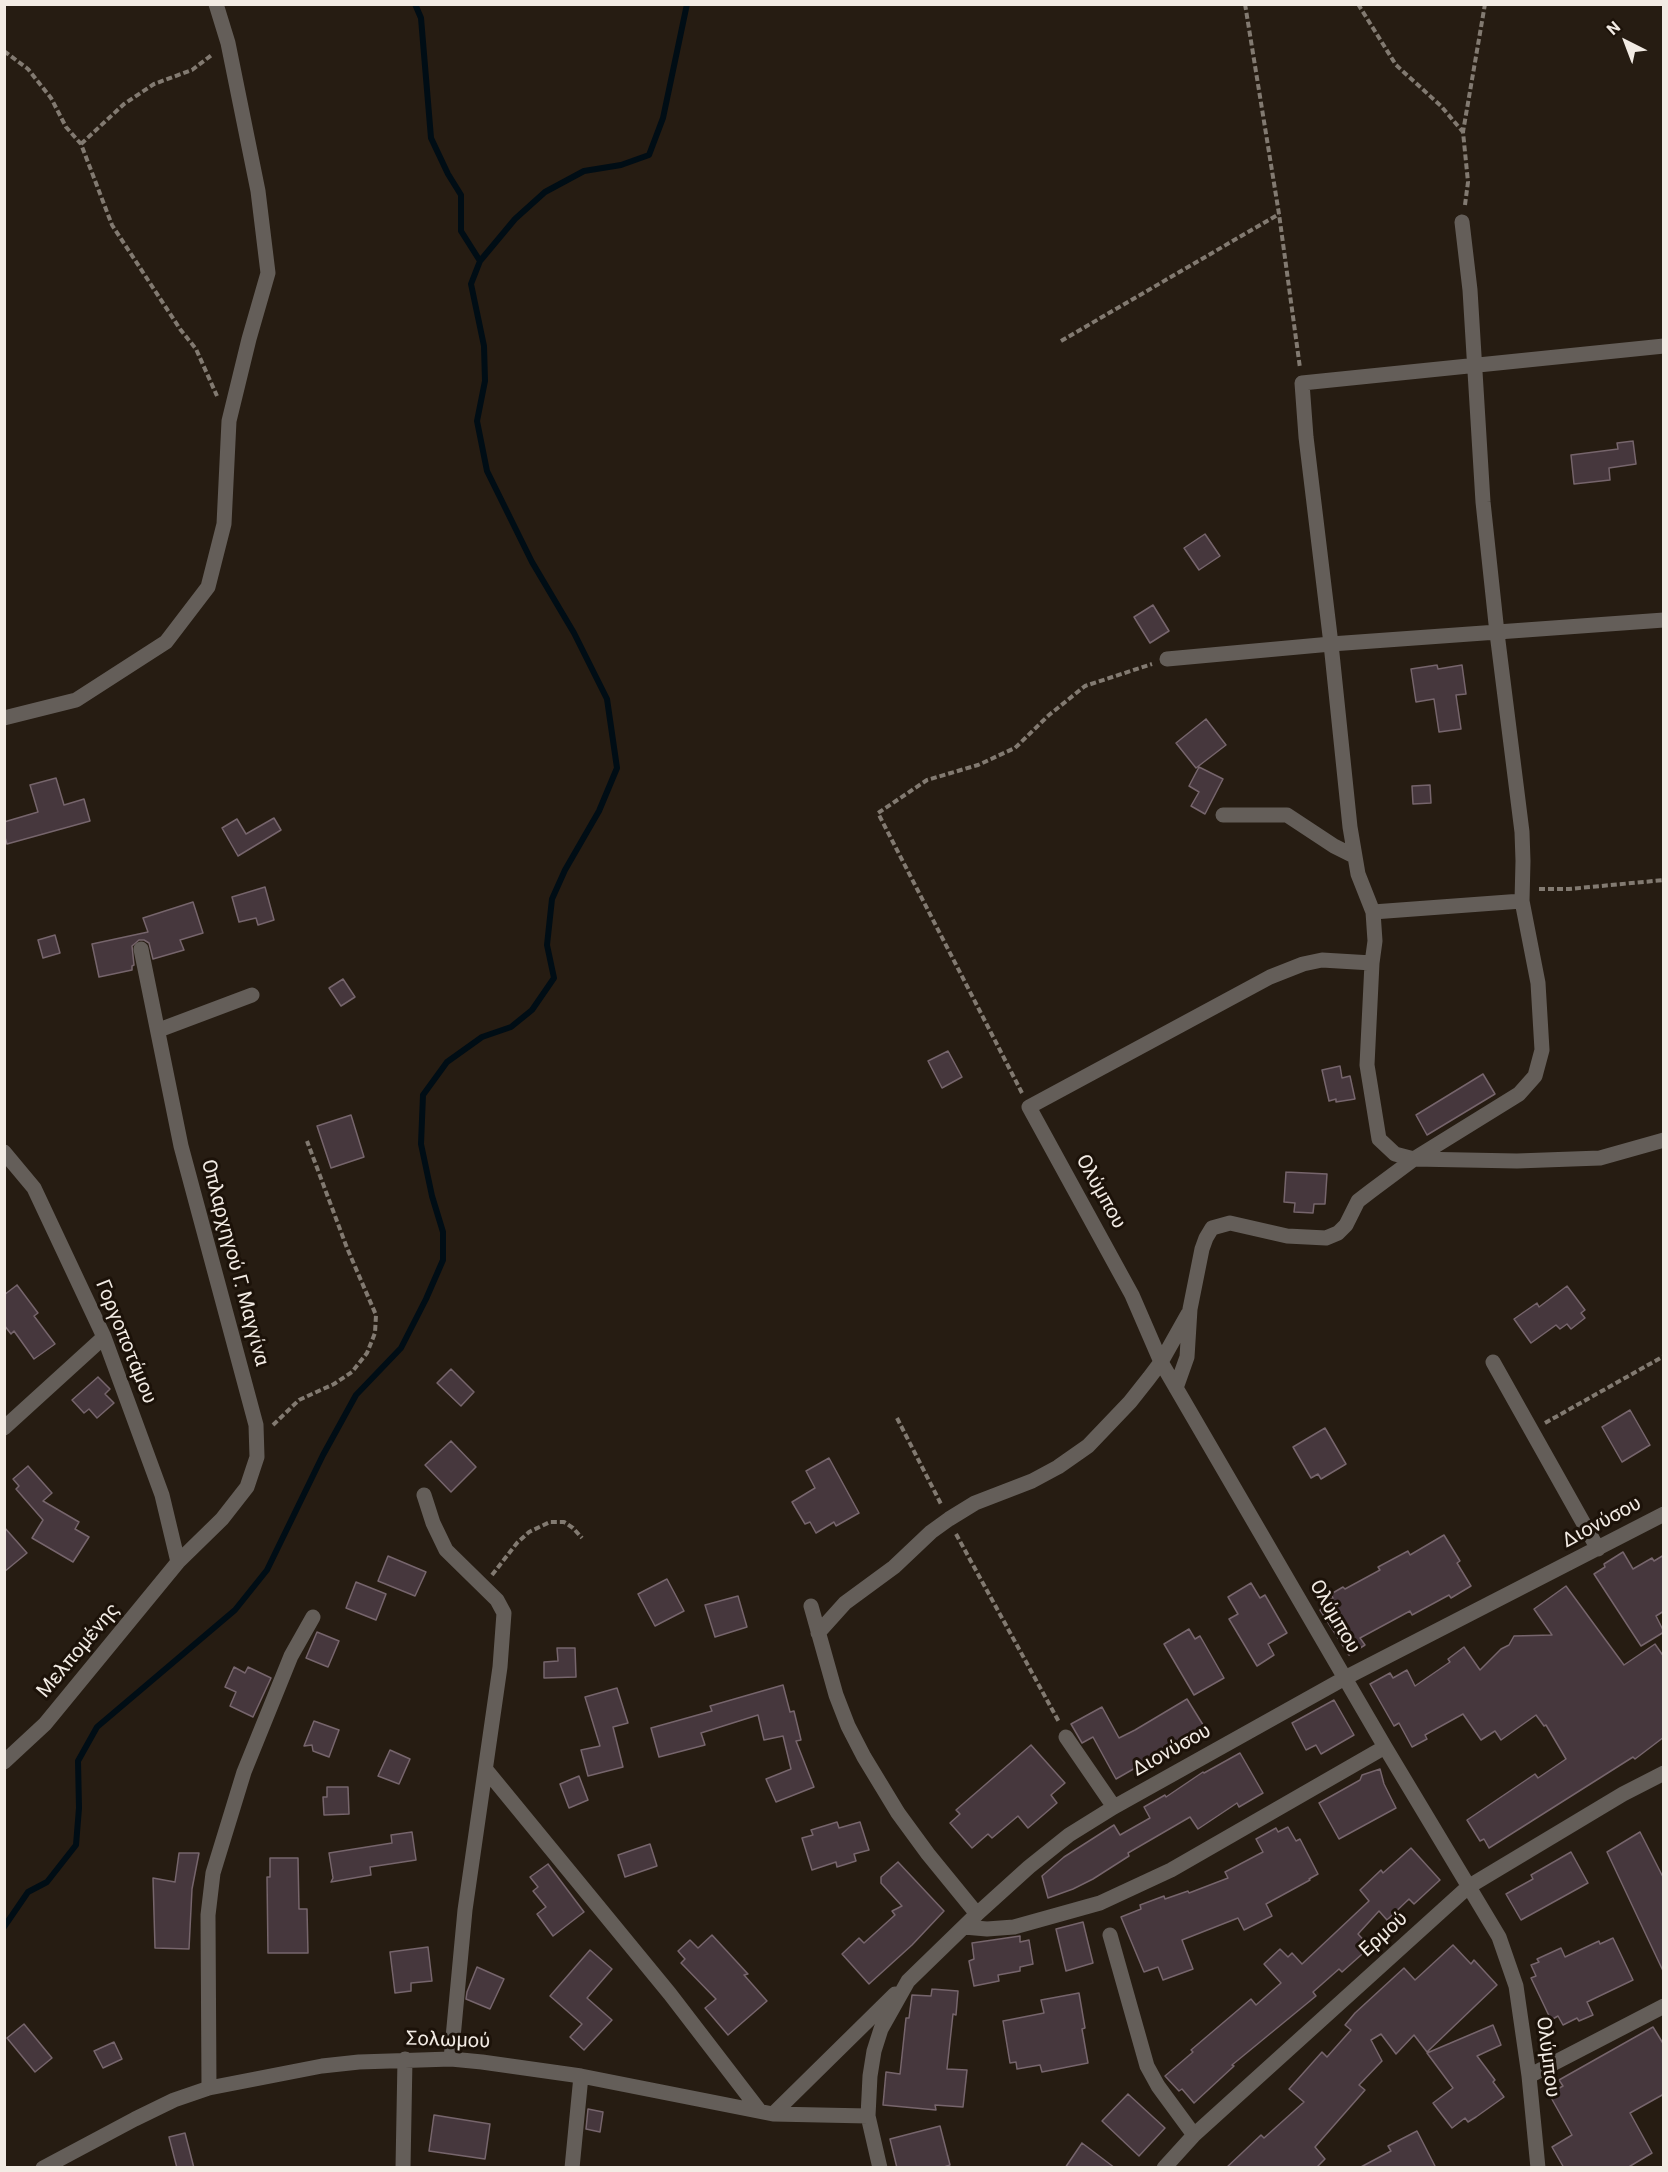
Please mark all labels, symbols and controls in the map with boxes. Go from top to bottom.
north arrow [1596,12,1656,72]
text: N [1603,17,1624,39]
street label: Ολύμπου [1070,1151,1130,1233]
street label: Οπλαρχηγού Γ. Μαγγίνα [195,1157,273,1369]
street label: Γοργοποτάμου [89,1277,161,1407]
street label: Διονύσου [1558,1492,1646,1554]
street label: Ολύμπου [1303,1576,1365,1658]
street label: Μελπομένης [32,1599,126,1703]
street label: Διονύσου [1129,1720,1215,1782]
street label: Ερμού [1355,1907,1413,1963]
street label: Ολύμπου [1530,2015,1564,2099]
street label: Σολωμού [406,2028,490,2054]

